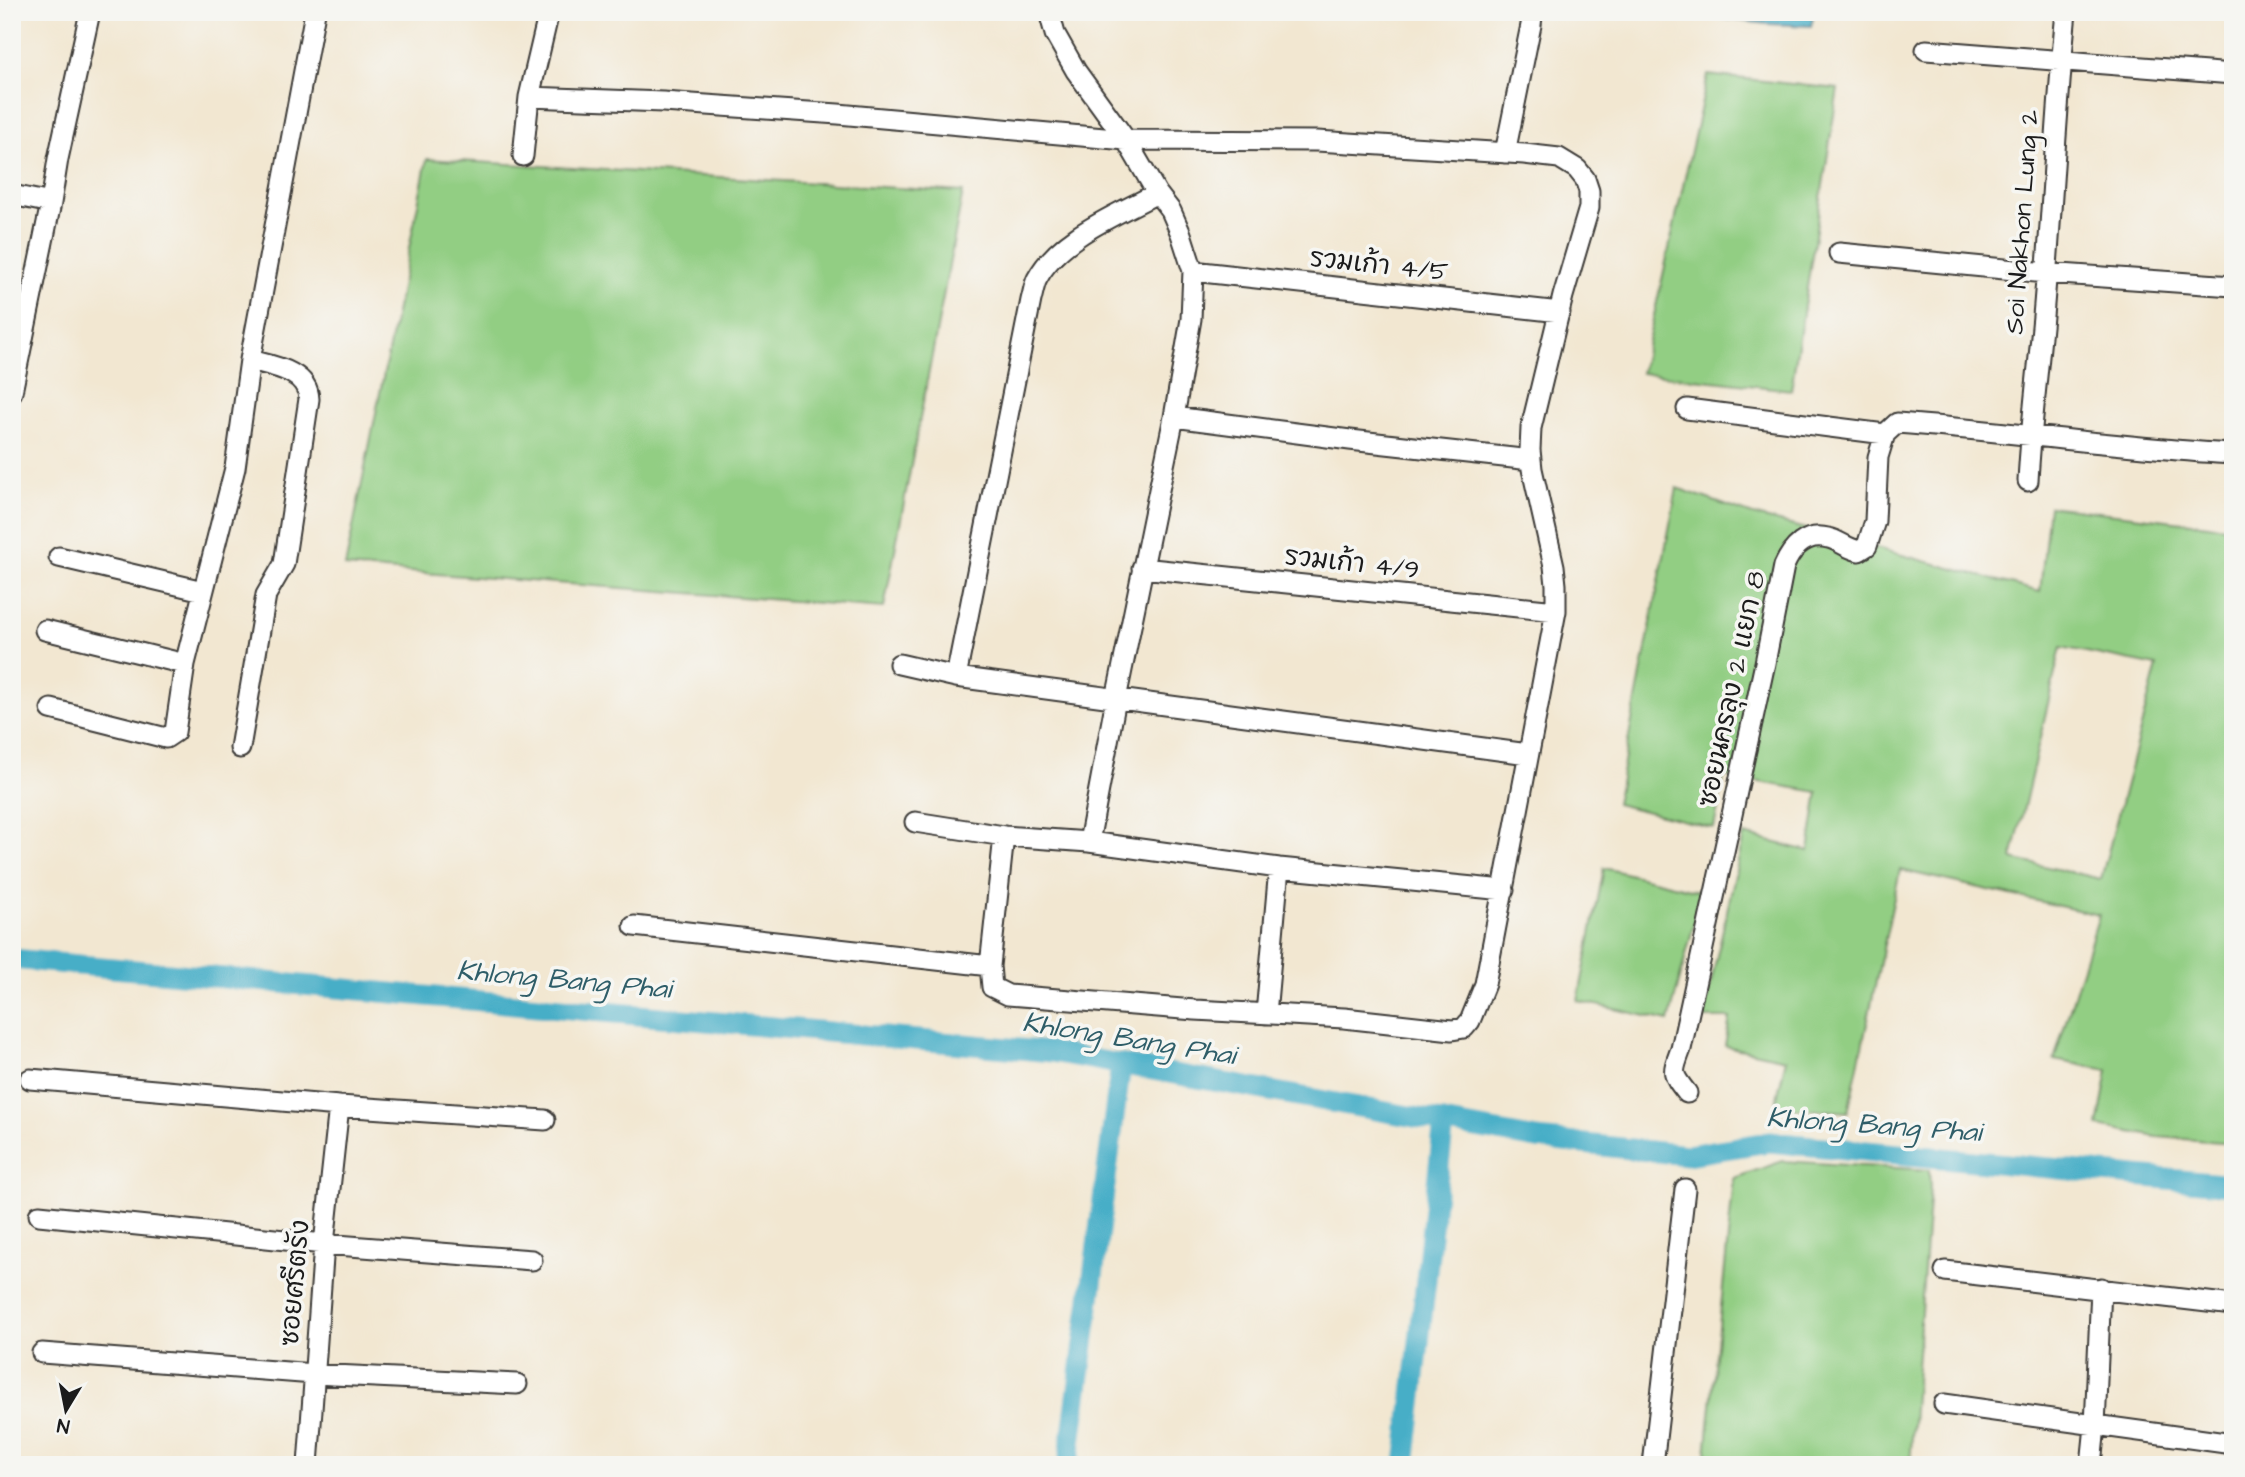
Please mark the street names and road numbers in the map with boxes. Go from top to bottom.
street label: Soi Nakhon Lung 2 [1996,108,2050,336]
street label: รวมเก้า 4/5 [1308,240,1450,290]
street label: รวมเก้า 4/9 [1283,538,1421,588]
street label: ซอยนครลุง 2 แยก 8 [1689,568,1775,810]
street label: ซอยศรีตรัง [272,1218,318,1348]

